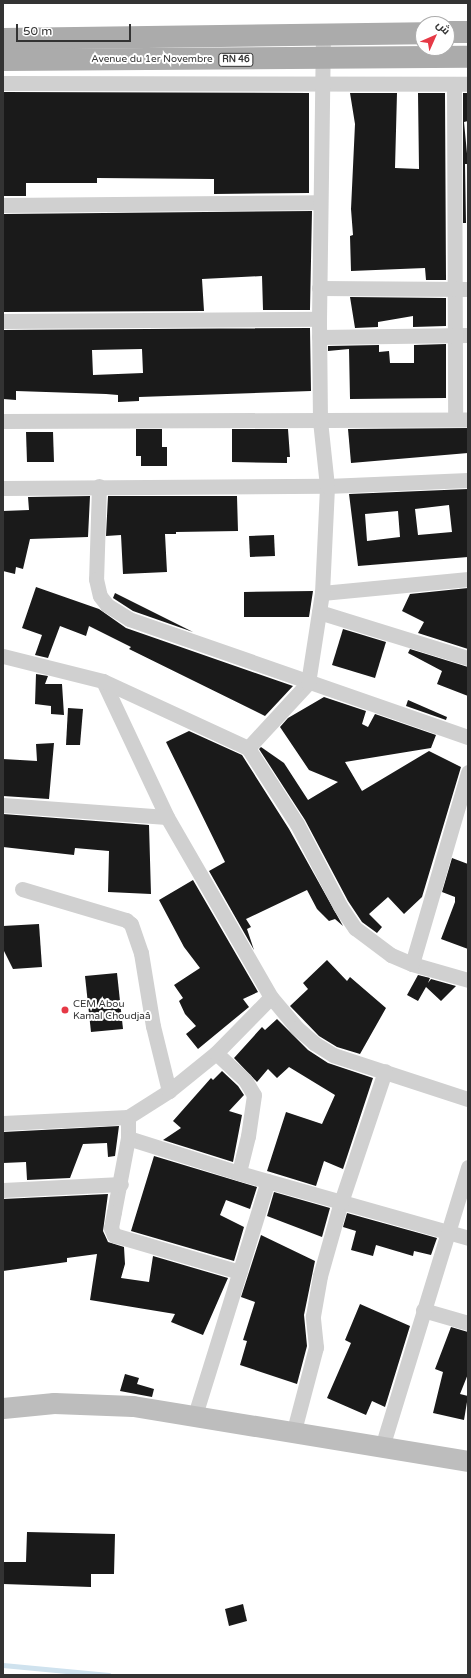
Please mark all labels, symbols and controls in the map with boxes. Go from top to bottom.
scale bar [18,16,133,42]
north arrow [415,16,455,56]
text: ش [434,18,453,37]
text: 50 m [23,24,52,38]
road number: RN 46 [218,53,254,67]
street label: Avenue du 1er Novembre [91,54,213,66]
place label: CEM Abou Kamal Choudjaâ [73,998,151,1022]
marker: CEM Abou Kamal Choudjaâ [60,1005,70,1015]

